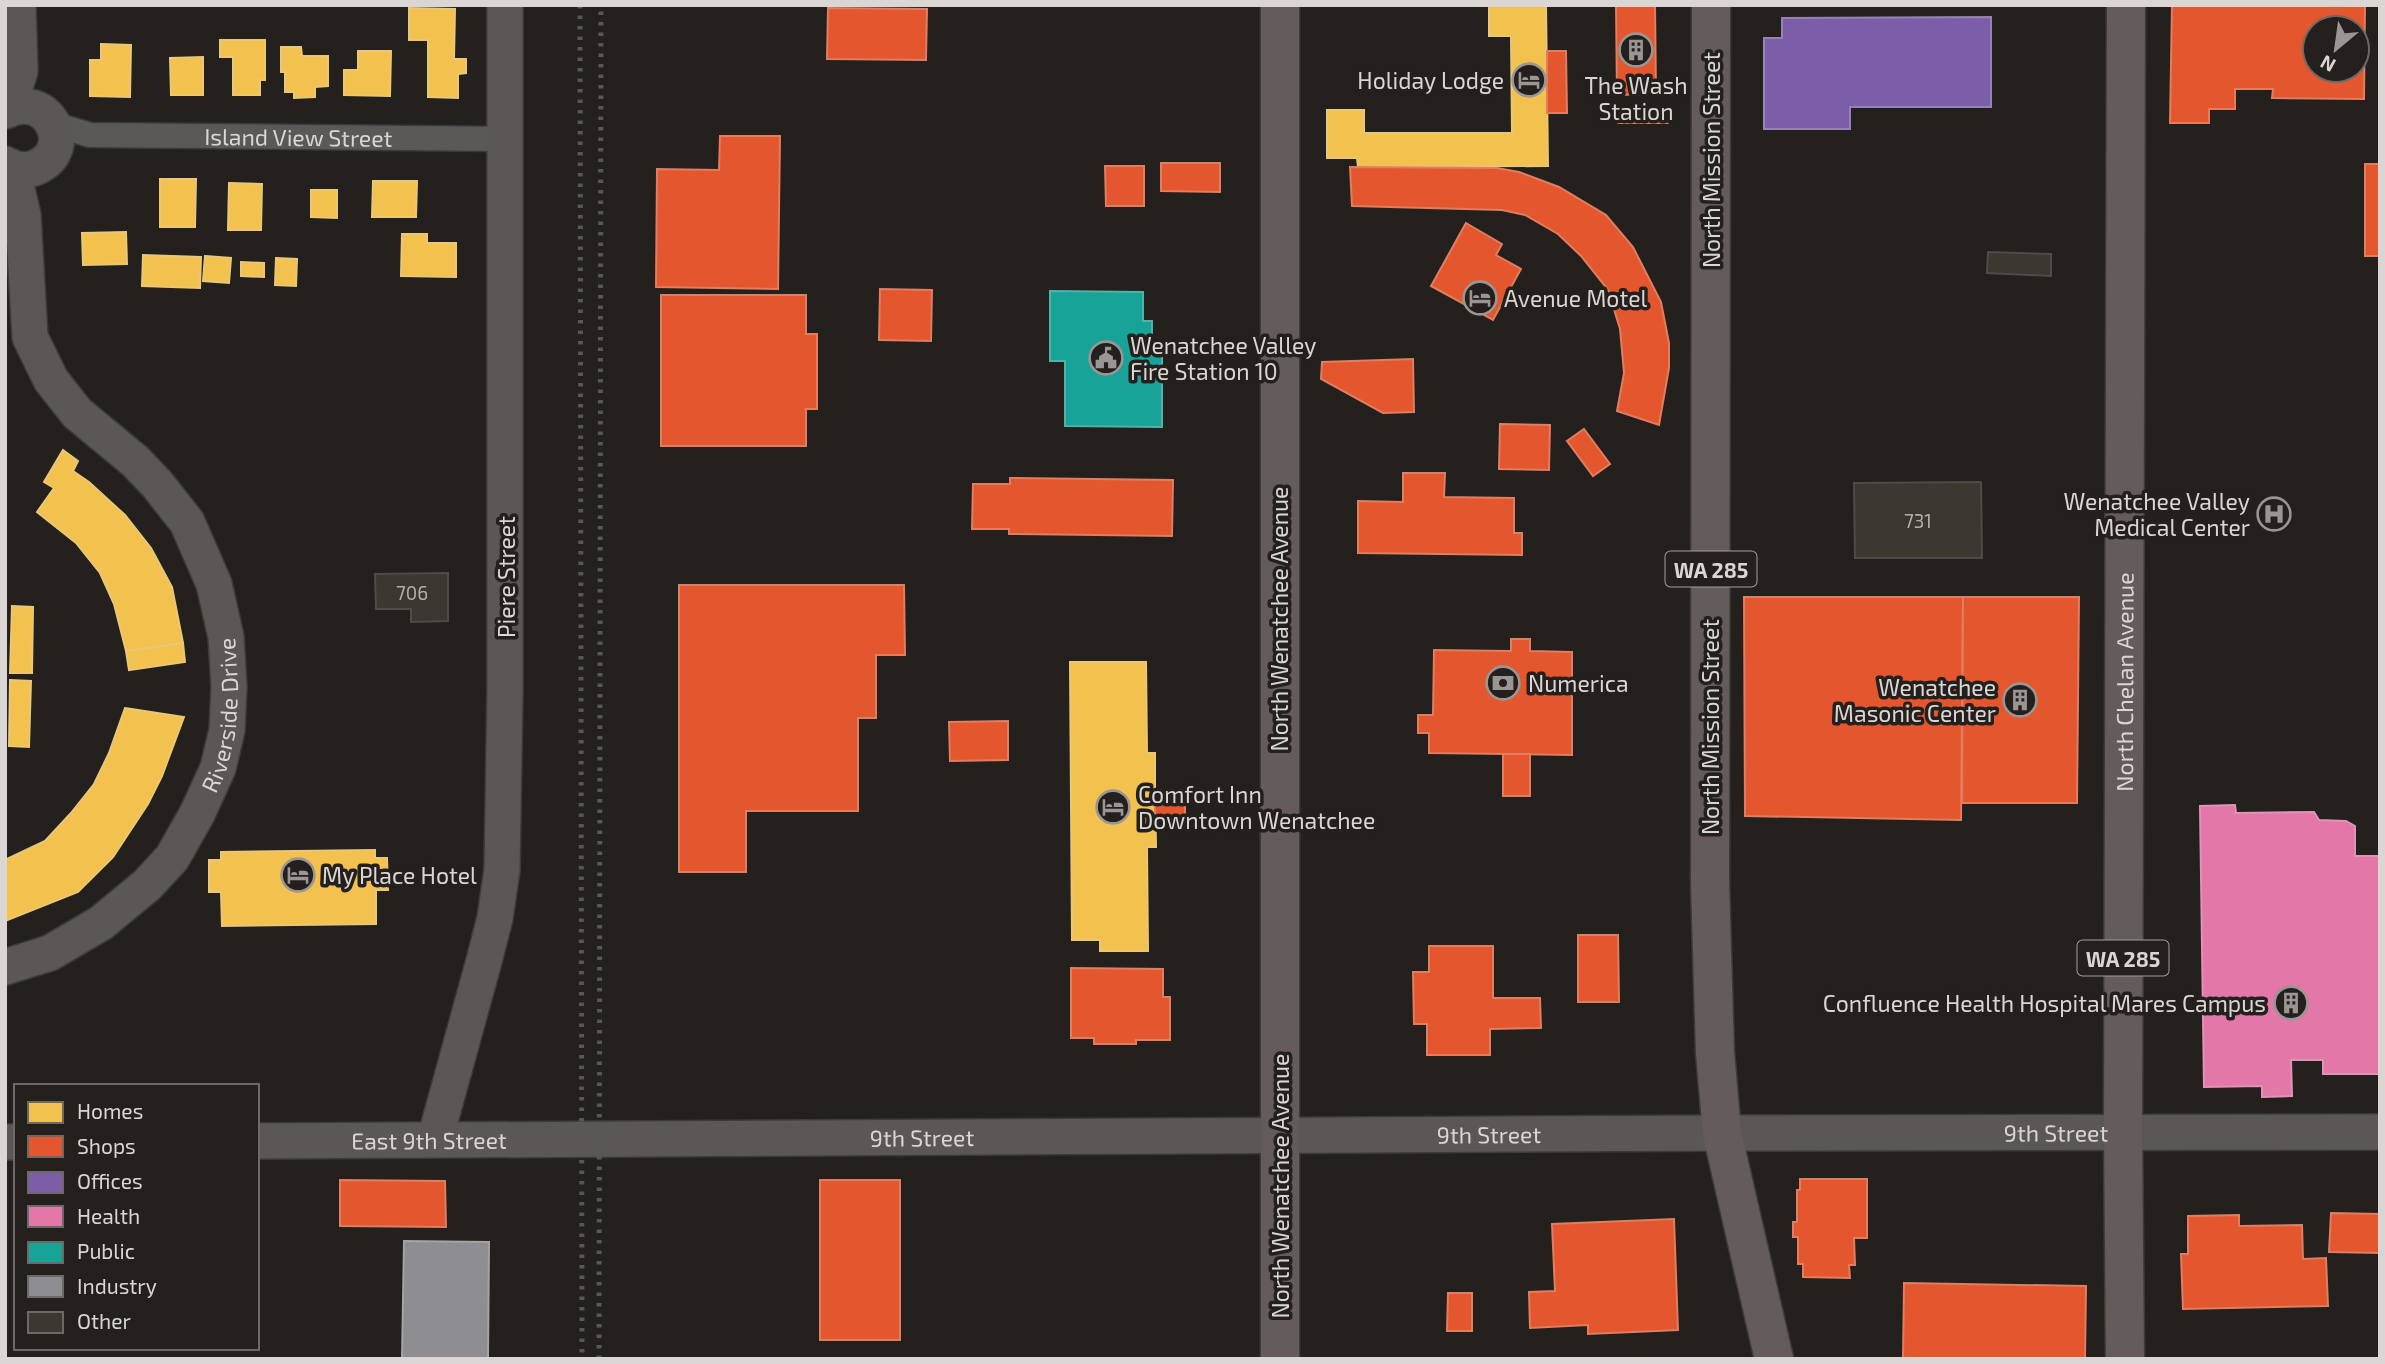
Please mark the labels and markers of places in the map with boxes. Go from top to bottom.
building icon: The Wash Station [1617,31,1655,69]
hotel icon: Holiday Lodge [1510,61,1548,99]
place label: Holiday Lodge [1357,66,1504,94]
place label: The Wash Station [1584,71,1688,125]
hotel icon: Avenue Motel [1461,279,1499,317]
place label: Avenue Motel [1504,284,1648,312]
place label: Wenatchee Valley Fire Station 10 [1130,331,1316,385]
public building icon: Wenatchee Valley Fire Station 10 [1087,339,1125,377]
place label: Wenatchee Valley Medical Center [2064,487,2250,541]
hospital icon: Wenatchee Valley Medical Center [2255,495,2293,533]
bank icon: Numerica [1484,664,1522,702]
place label: Numerica [1528,669,1629,697]
place label: Wenatchee Masonic Center [1834,673,1996,727]
building icon: Wenatchee Masonic Center [2001,681,2039,719]
place label: Comfort Inn Downtown Wenatchee [1138,780,1375,834]
hotel icon: Comfort Inn Downtown Wenatchee [1094,788,1132,826]
hotel icon: My Place Hotel [279,856,317,894]
place label: My Place Hotel [322,861,477,889]
building icon: Confluence Health Hospital Mares Campus [2272,984,2310,1022]
place label: Confluence Health Hospital Mares Campus [1823,989,2266,1017]

